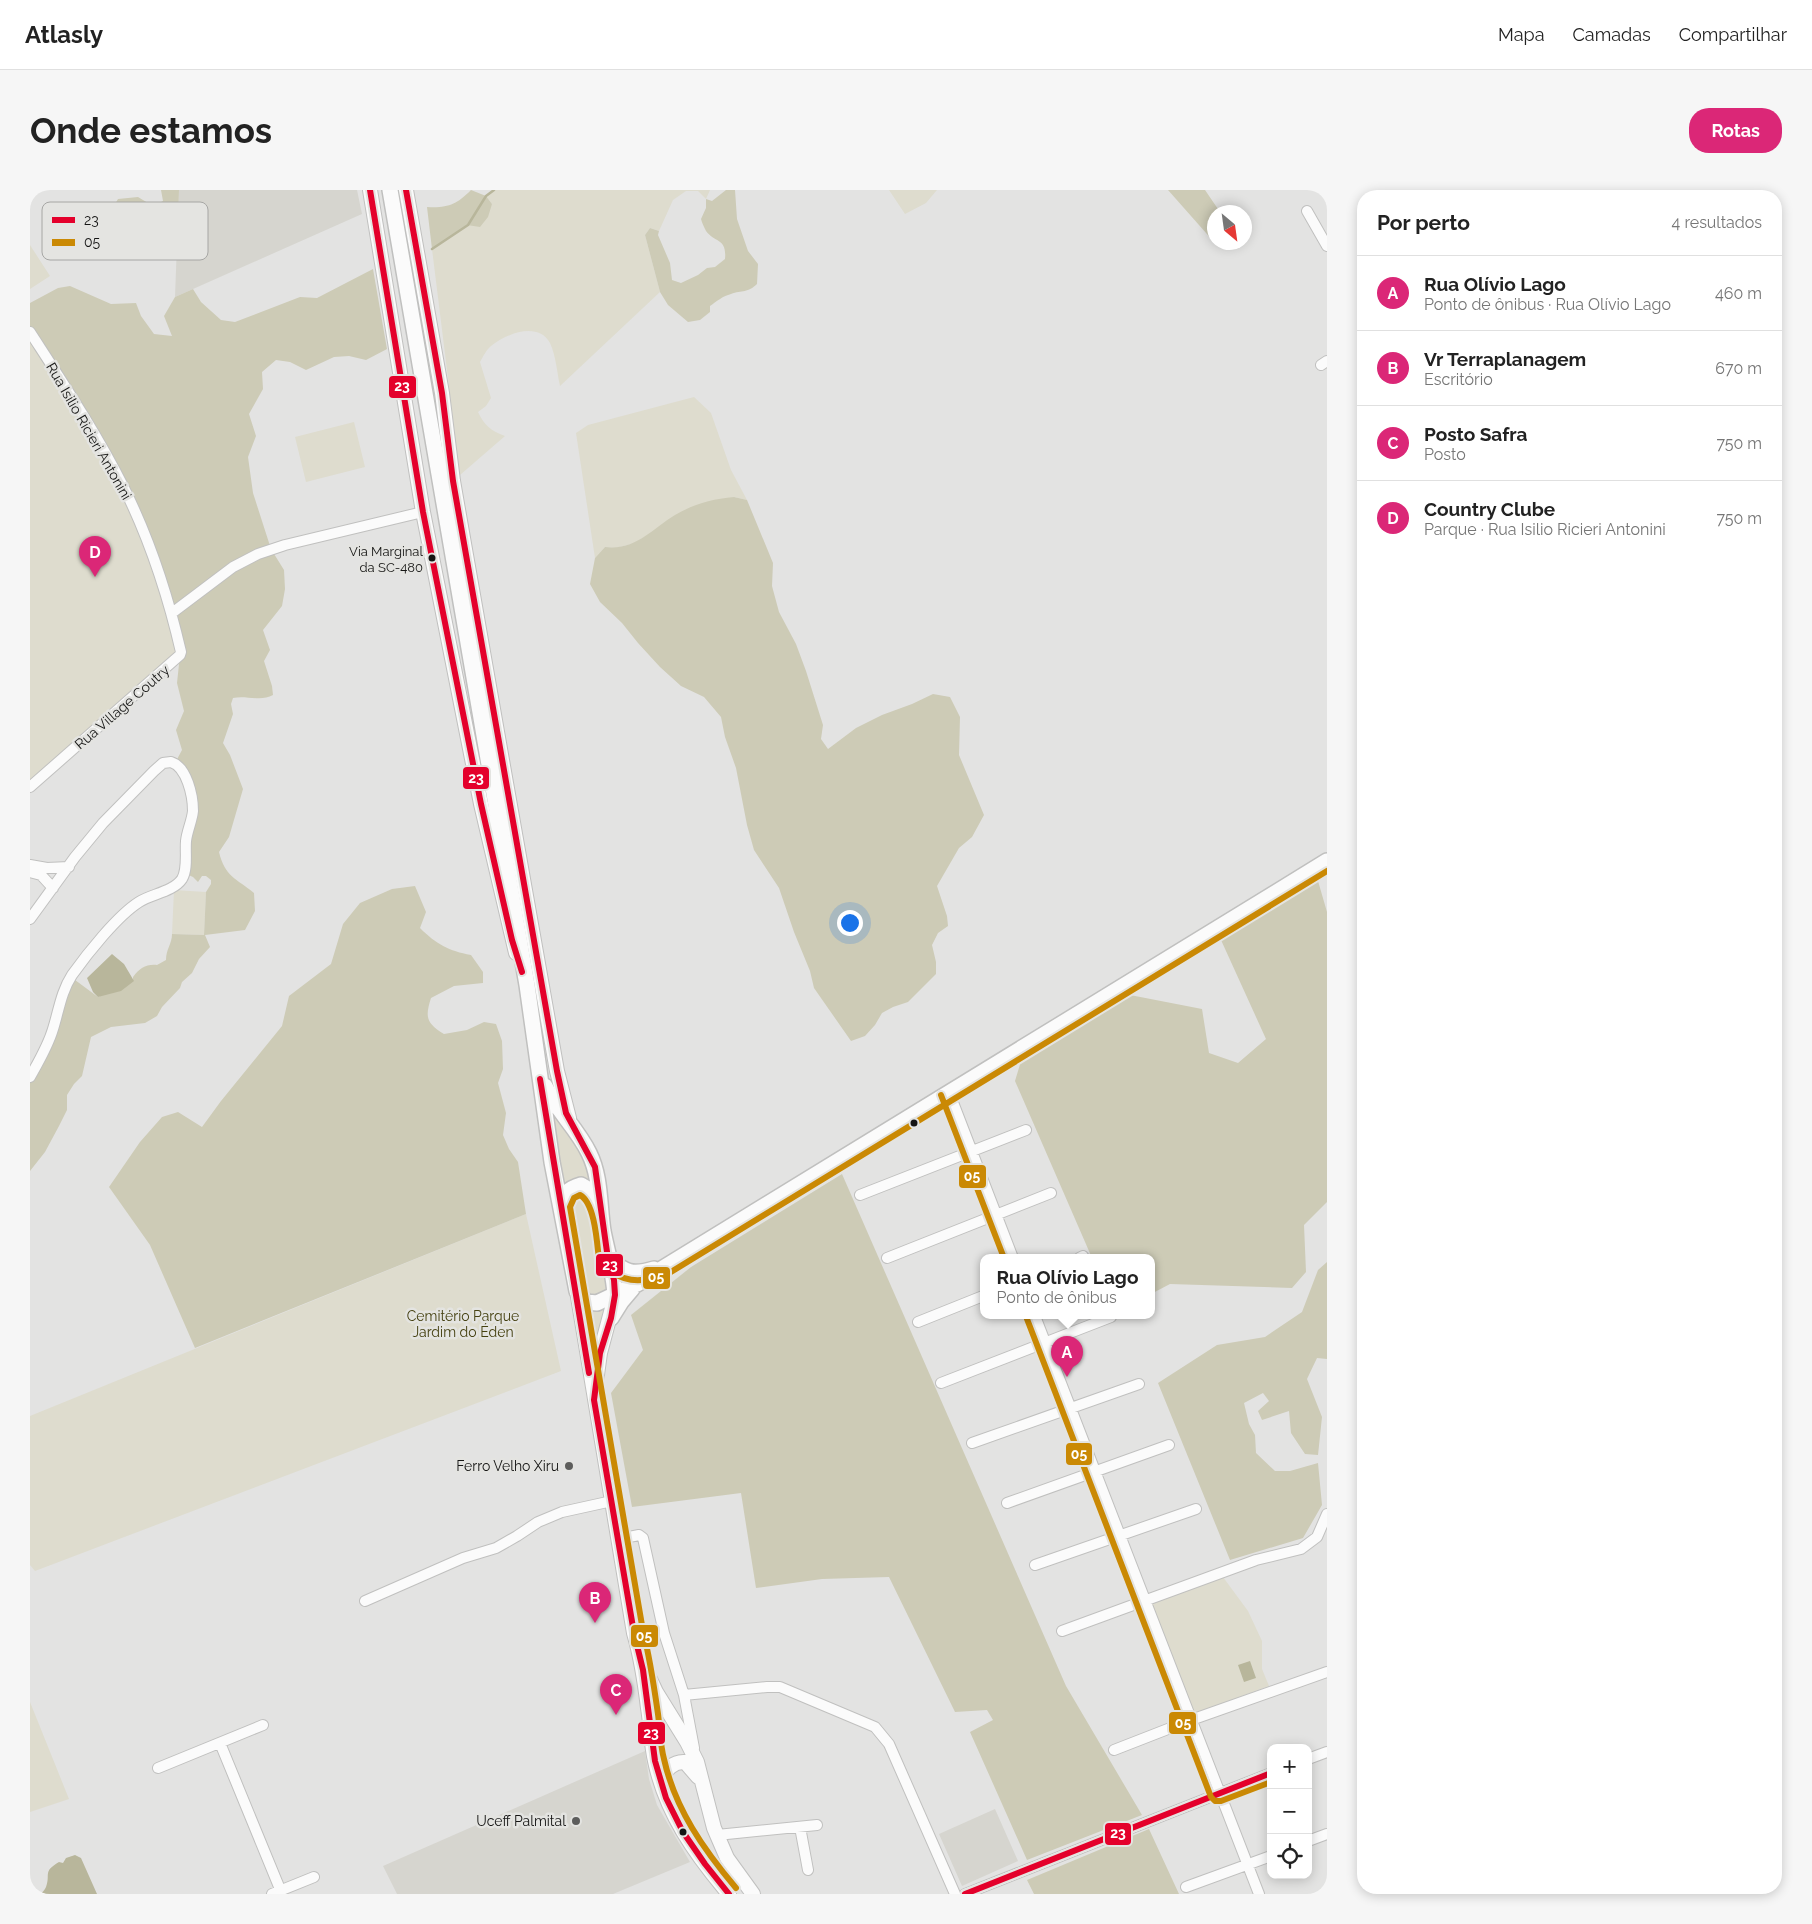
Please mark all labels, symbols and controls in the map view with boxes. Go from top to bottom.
text: Atlasly [25,20,103,49]
text: Mapa [1498,24,1544,45]
text: Camadas [1572,24,1651,45]
text: Compartilhar [1679,24,1787,45]
button: Rotas [1689,108,1782,153]
text: Onde estamos [30,110,272,151]
legend [42,202,208,260]
north arrow [1207,205,1252,250]
text: Por perto [1377,210,1470,235]
text: 23 [84,212,99,228]
text: 4 resultados [1672,213,1762,232]
text: 05 [84,234,101,250]
text: Rua Olívio Lago [1424,273,1566,295]
text: A [1388,284,1398,303]
text: 460 m [1715,284,1762,303]
text: Ponto de ônibus · Rua Olívio Lago [1424,295,1671,314]
text: Vr Terraplanagem [1424,348,1586,370]
text: B [1388,359,1398,378]
text: 670 m [1715,359,1762,378]
street label: Rua Isilio Ricieri Antonini [43,360,135,502]
text: Escritório [1424,370,1493,389]
line badge: 23 [388,375,417,399]
text: 23 [394,378,410,394]
text: Posto Safra [1424,423,1527,445]
text: C [1388,434,1398,453]
text: 750 m [1716,434,1762,453]
text: Posto [1424,445,1466,464]
text: Country Clube [1424,498,1555,520]
text: D [1387,509,1399,528]
text: 750 m [1716,509,1762,528]
text: Parque · Rua Isilio Ricieri Antonini [1424,520,1666,539]
pin: D [79,536,111,577]
place label: Via Marginal da SC-480 [349,544,423,575]
marker: Via Marginal da SC-480 [427,553,437,563]
street label: Rua Village Coutry [72,661,173,752]
line badge: 23 [462,766,490,790]
text: 23 [468,770,484,786]
your location [837,910,863,936]
unlabelled marker [909,1118,919,1128]
line badge: 05 [958,1164,987,1189]
text: 05 [964,1168,980,1184]
line badge: 23 [595,1253,624,1277]
popup [980,1254,1155,1319]
text: 23 [602,1257,618,1273]
line badge: 05 [642,1266,671,1290]
text: Rua Olívio Lago [997,1266,1138,1288]
text: 05 [648,1269,664,1285]
text: Ponto de ônibus [997,1288,1117,1307]
park label: Cemitério Parque Jardim do Éden [407,1308,519,1340]
pin: A [1051,1336,1083,1377]
line badge: 05 [1065,1442,1093,1466]
text: 05 [1071,1446,1087,1462]
place label: Ferro Velho Xiru [456,1458,559,1474]
marker: Ferro Velho Xiru [563,1460,575,1472]
pin: B [579,1582,611,1623]
line badge: 05 [630,1624,659,1648]
text: 05 [636,1628,652,1644]
pin: C [600,1674,632,1715]
line badge: 05 [1168,1711,1197,1735]
text: 05 [1175,1715,1191,1731]
line badge: 23 [637,1721,666,1745]
text: 23 [643,1725,659,1741]
map controls [1267,1744,1312,1879]
button: + [1267,1744,1312,1789]
button: − [1267,1789,1312,1834]
place label: Uceff Palmital [476,1813,566,1829]
marker: Uceff Palmital [570,1815,582,1827]
line badge: 23 [1104,1822,1132,1846]
text: 23 [1110,1825,1126,1841]
unlabelled marker [678,1827,688,1837]
button: locate [1267,1834,1312,1879]

